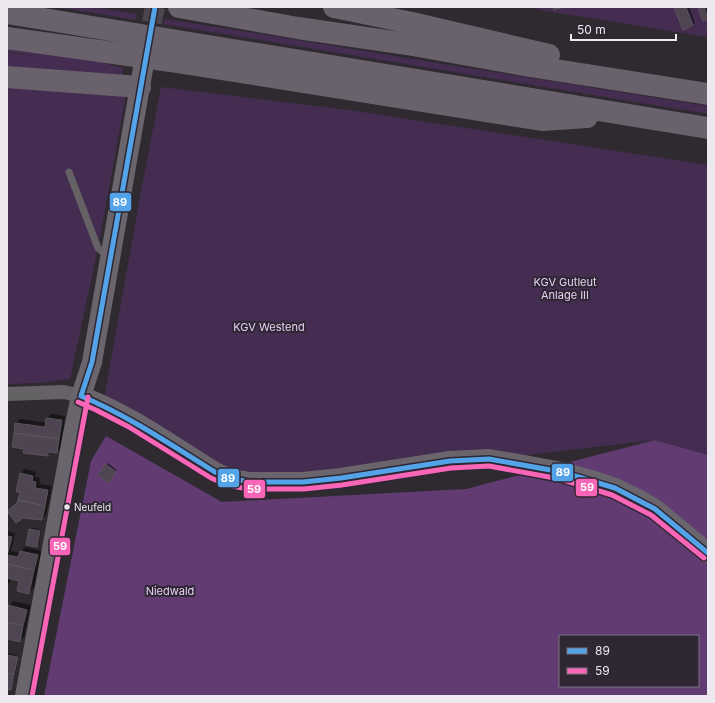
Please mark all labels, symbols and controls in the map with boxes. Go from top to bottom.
scale bar [571,16,676,42]
text: 50 m [577,22,606,37]
line badge: 89 [109,192,132,212]
text: 89 [113,195,127,209]
park label: KGV Gutleut Anlage III [533,275,597,302]
park label: KGV Westend [233,320,305,334]
line badge: 89 [551,463,574,482]
text: 89 [556,465,570,479]
line badge: 89 [217,468,240,488]
text: 89 [221,471,235,485]
line badge: 59 [575,478,598,497]
line badge: 59 [243,479,266,499]
text: 59 [580,480,594,494]
text: 59 [247,482,261,496]
place label: Neufeld [74,501,111,513]
marker: Neufeld [62,502,72,512]
line badge: 59 [49,537,71,556]
text: 59 [53,539,67,553]
park label: Niedwald [146,584,194,598]
legend [559,635,699,687]
text: 89 [595,643,610,658]
text: 59 [595,663,610,678]

